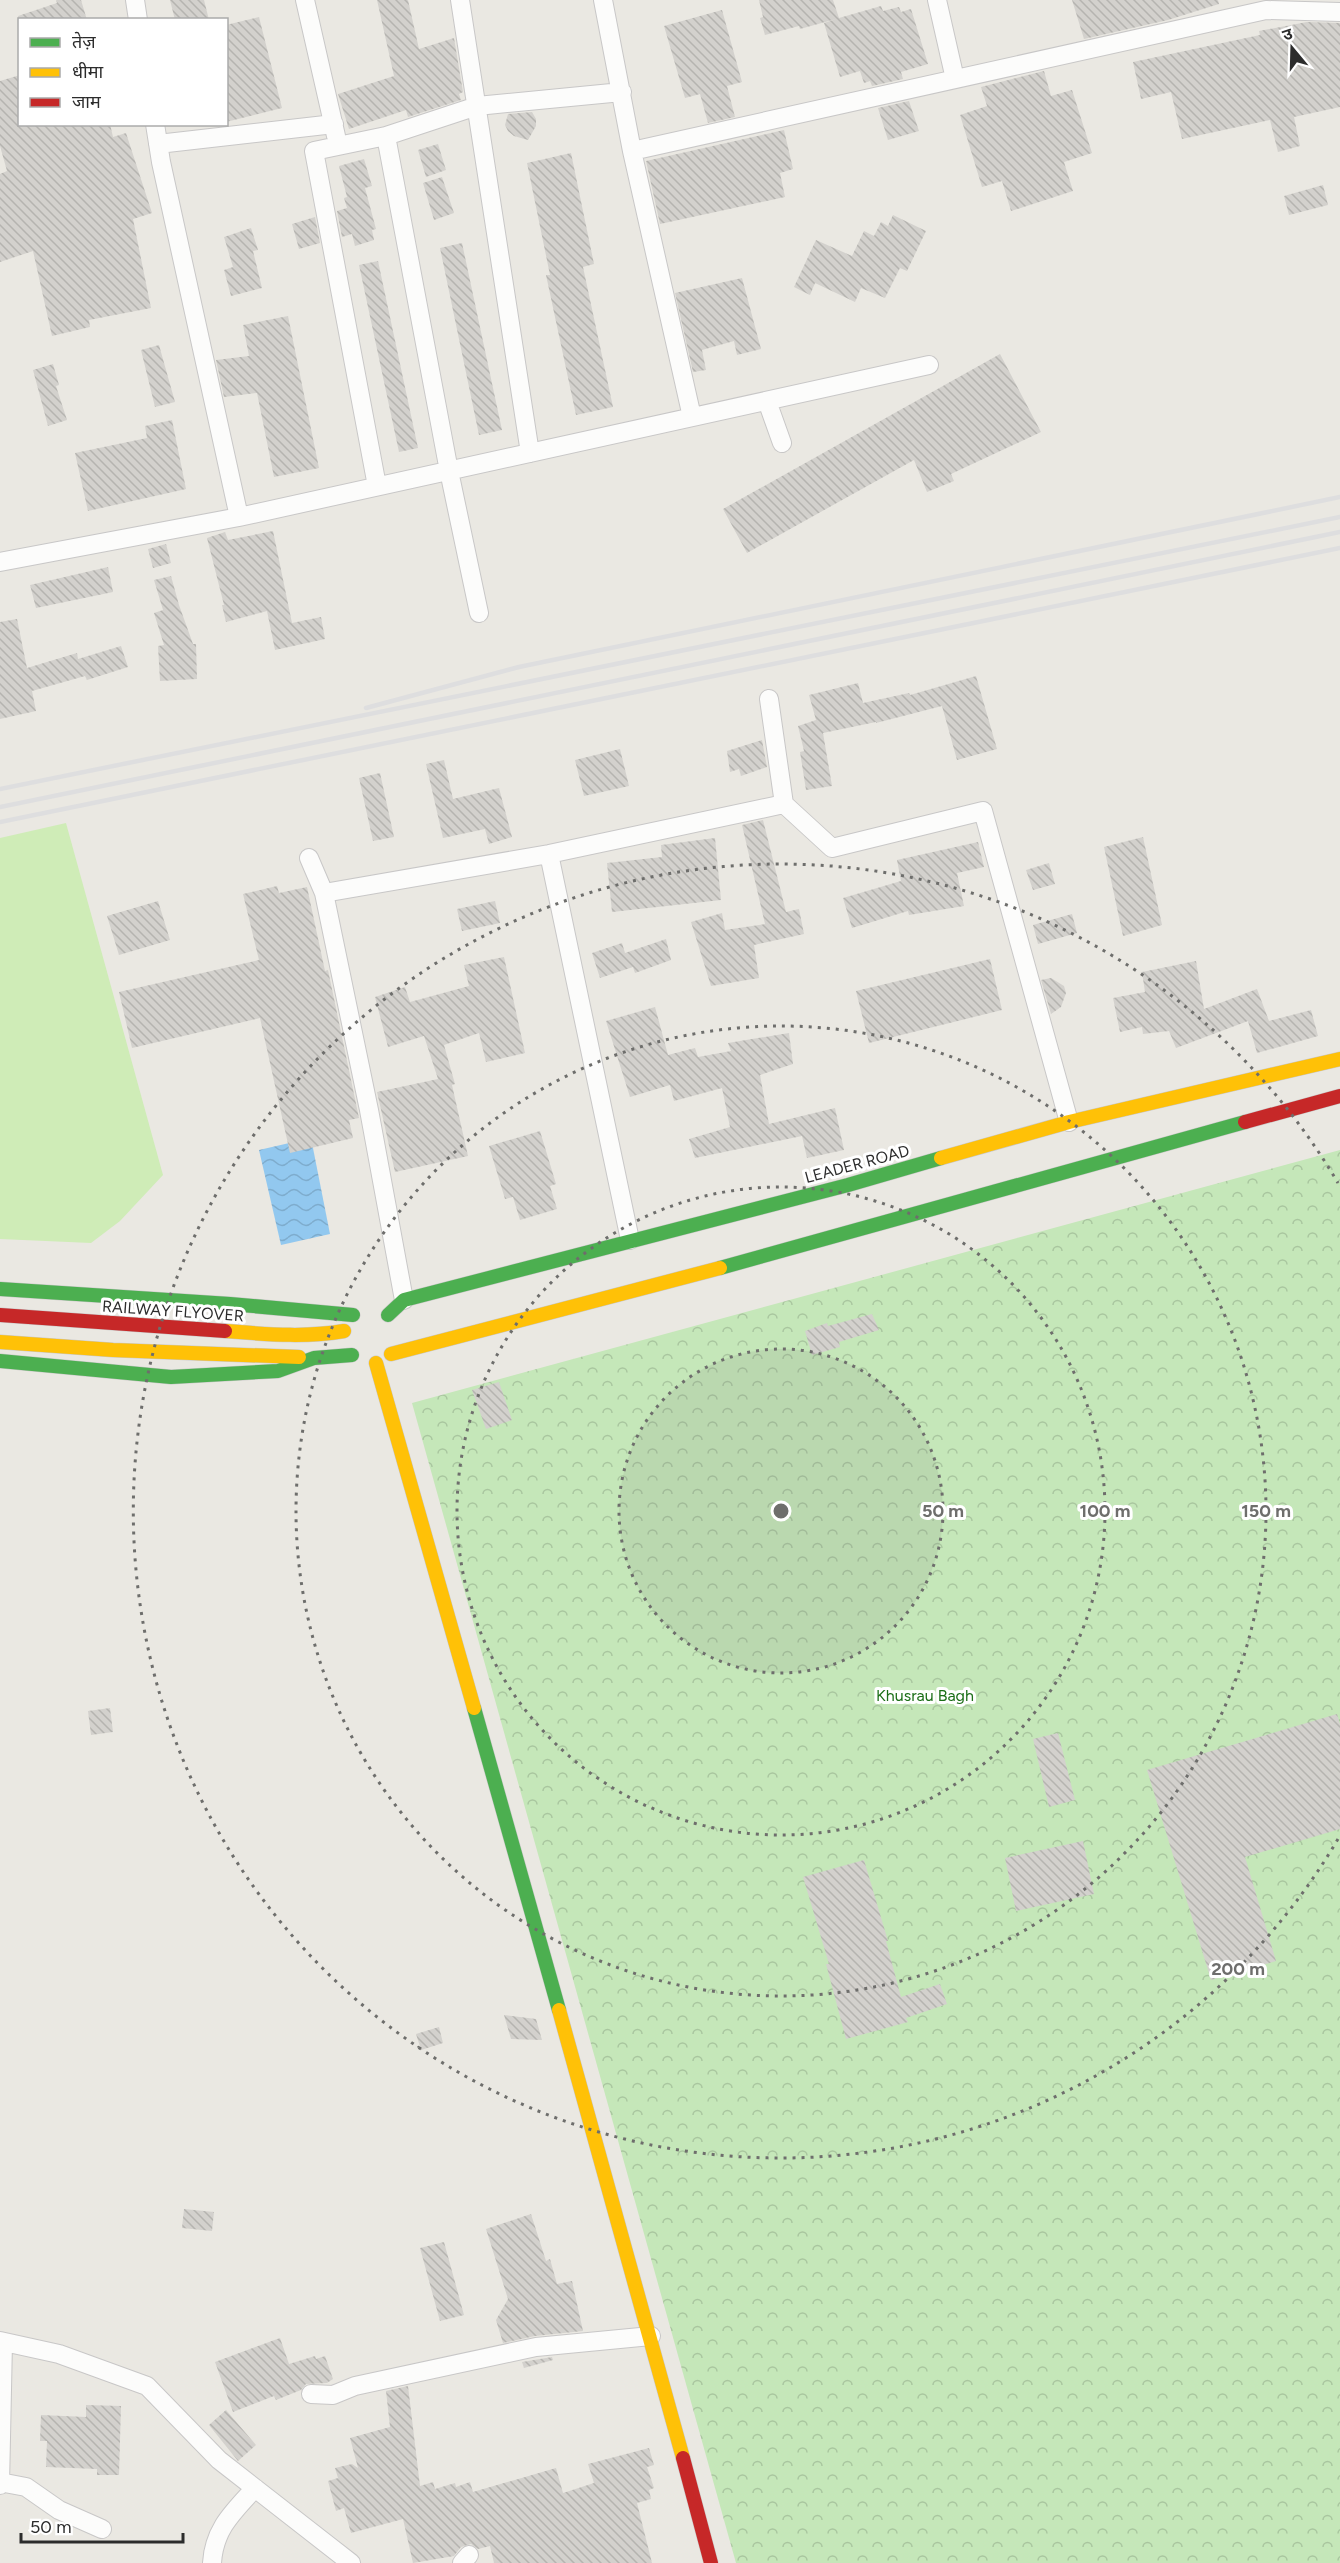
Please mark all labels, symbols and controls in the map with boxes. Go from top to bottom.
legend [18,18,228,126]
north arrow [1262,18,1322,78]
text: उ [1280,24,1295,45]
text: तेज़ [72,31,96,53]
text: धीमा [72,61,103,83]
text: जाम [72,91,102,113]
street label: LEADER ROAD [803,1141,911,1187]
street label: RAILWAY FLYOVER [102,1297,244,1325]
text: 50 m [922,1500,964,1522]
text: 100 m [1080,1500,1130,1522]
text: 150 m [1241,1500,1291,1522]
centre of rings [771,1501,791,1521]
park label: Khusrau Bagh [876,1686,974,1705]
text: 200 m [1211,1958,1265,1980]
scale bar [21,2506,183,2544]
text: 50 m [30,2516,72,2538]

